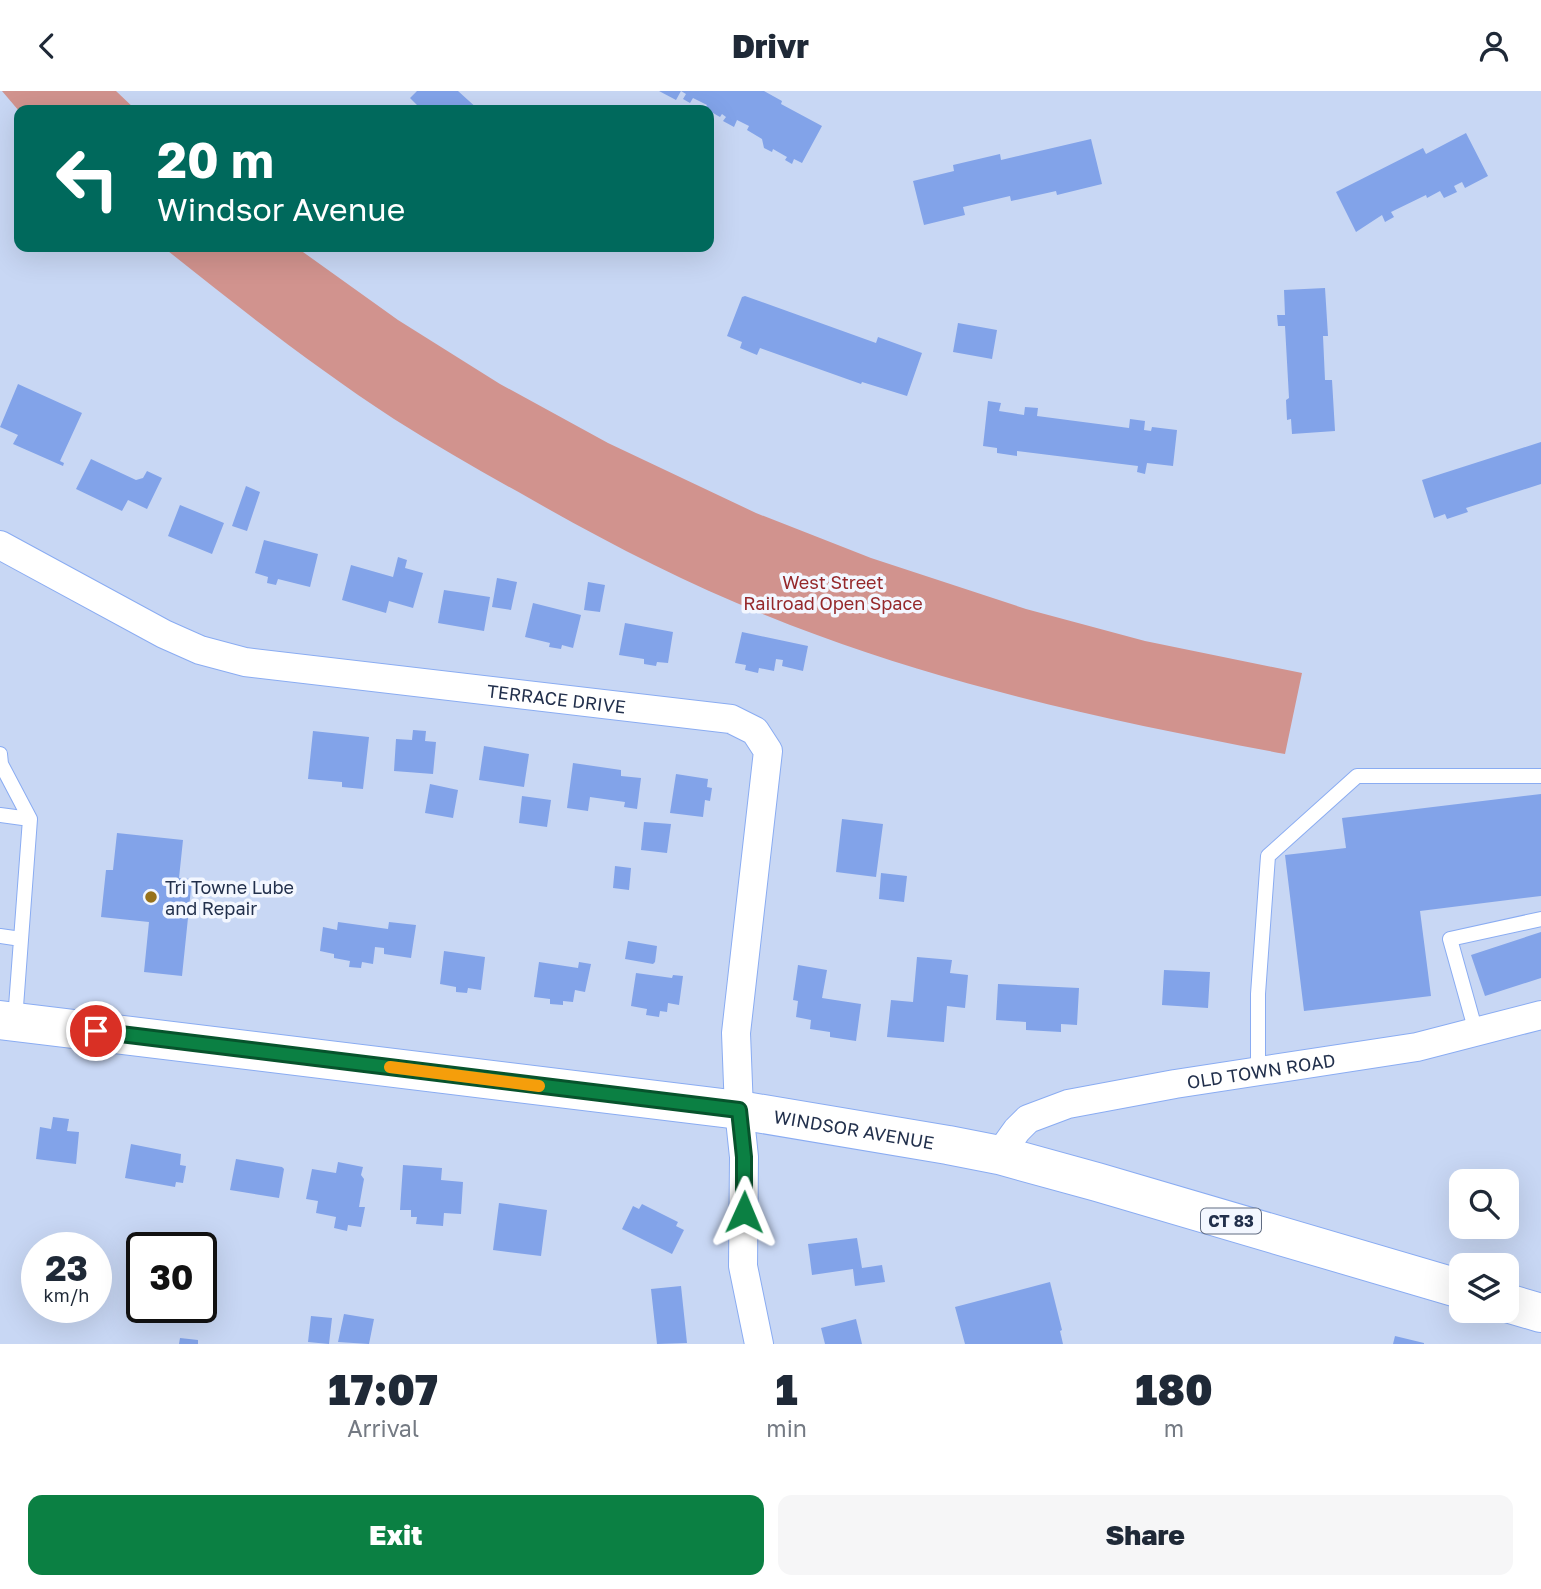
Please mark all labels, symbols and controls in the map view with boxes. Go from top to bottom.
icon: back [28,27,66,65]
text: Drivr [732,27,809,65]
icon: person [1475,27,1513,65]
text: 20 m [157,130,274,189]
icon: left [42,133,133,224]
text: Windsor Avenue [157,190,405,228]
park label: West Street Railroad Open Space [743,571,923,614]
street label: TERRACE DRIVE [486,679,627,718]
place label: Tri Towne Lube and Repair [165,876,294,919]
marker: Tri Towne Lube and Repair [143,889,159,905]
pin [66,1001,126,1061]
icon: arrive [77,1012,115,1050]
street label: OLD TOWN ROAD [1185,1049,1337,1093]
street label: WINDSOR AVENUE [772,1105,936,1153]
map controls [1449,1169,1519,1323]
button: search [1449,1169,1519,1239]
position arrow [707,1175,781,1249]
road number: CT 83 [1201,1209,1261,1233]
speed limit sign: 30 [126,1232,217,1323]
text: 23 [45,1247,88,1289]
button: layers [1449,1253,1519,1323]
text: km/h [44,1284,89,1306]
text: 17:07 [328,1364,438,1414]
text: 1 [776,1364,798,1414]
text: 180 [1135,1364,1213,1414]
text: Arrival [347,1414,419,1442]
text: min [766,1414,807,1442]
text: m [1164,1414,1184,1442]
button: Exit [28,1495,764,1575]
button: Share [778,1495,1513,1575]

